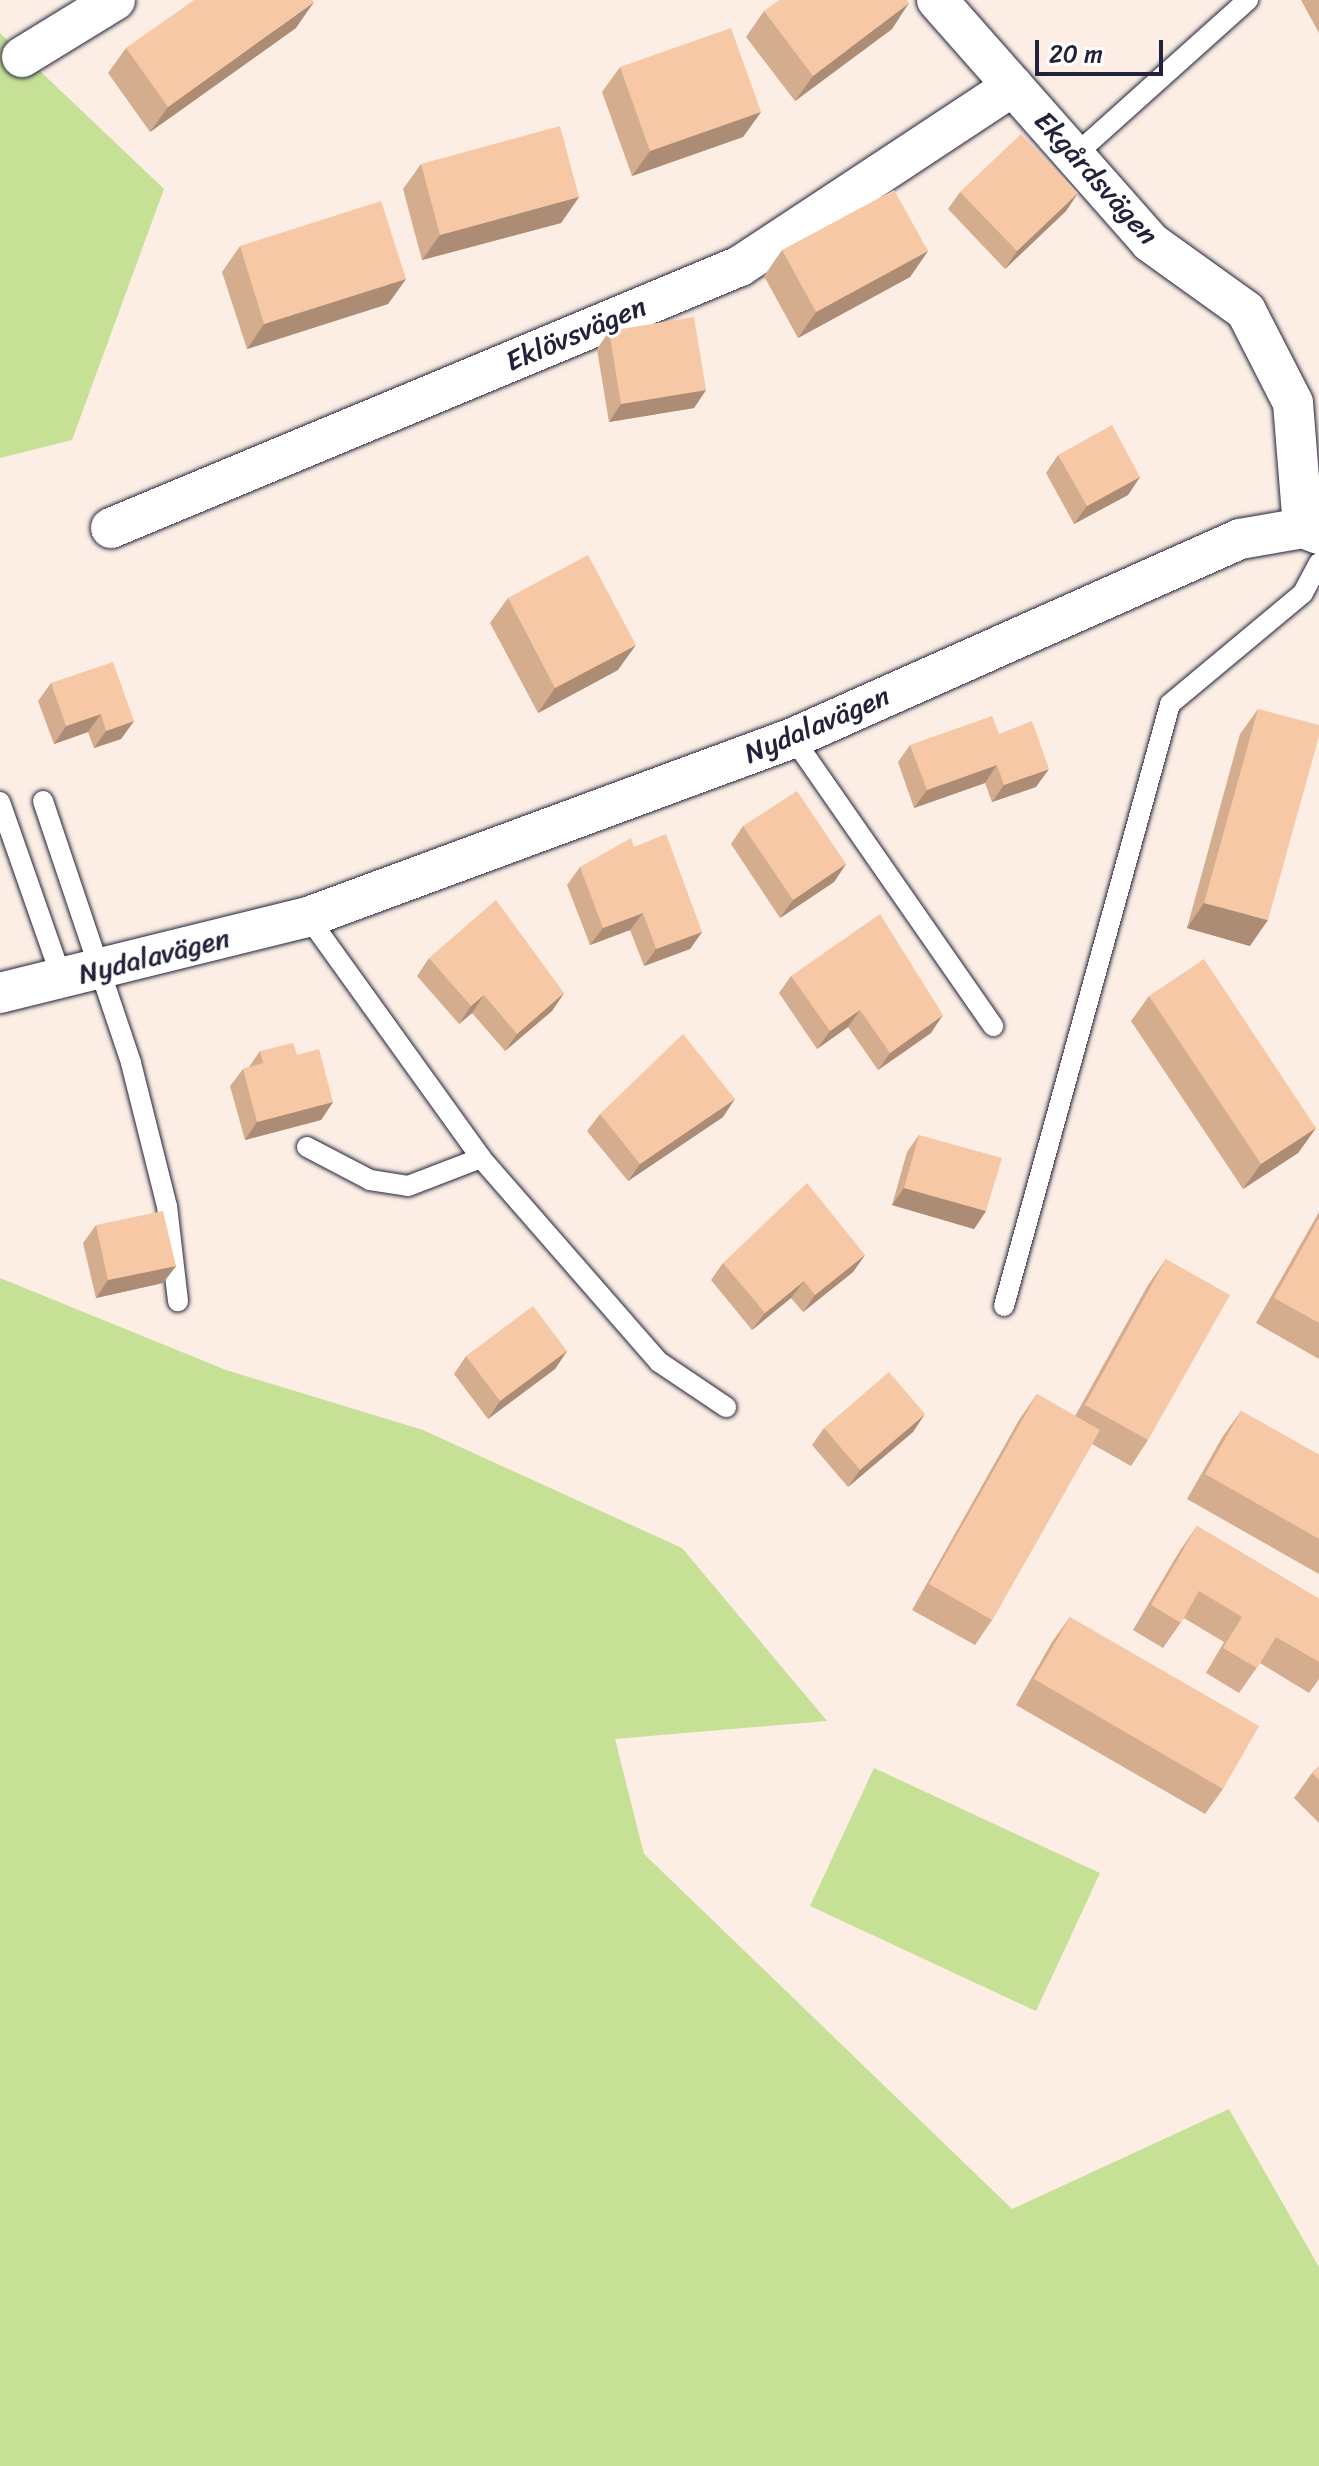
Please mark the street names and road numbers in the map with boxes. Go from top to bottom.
street label: Ekgårdsvägen [1027,104,1165,252]
street label: Eklövsvägen [501,289,651,379]
street label: Nydalavägen [739,679,895,771]
street label: Nydalavägen [75,921,233,991]

